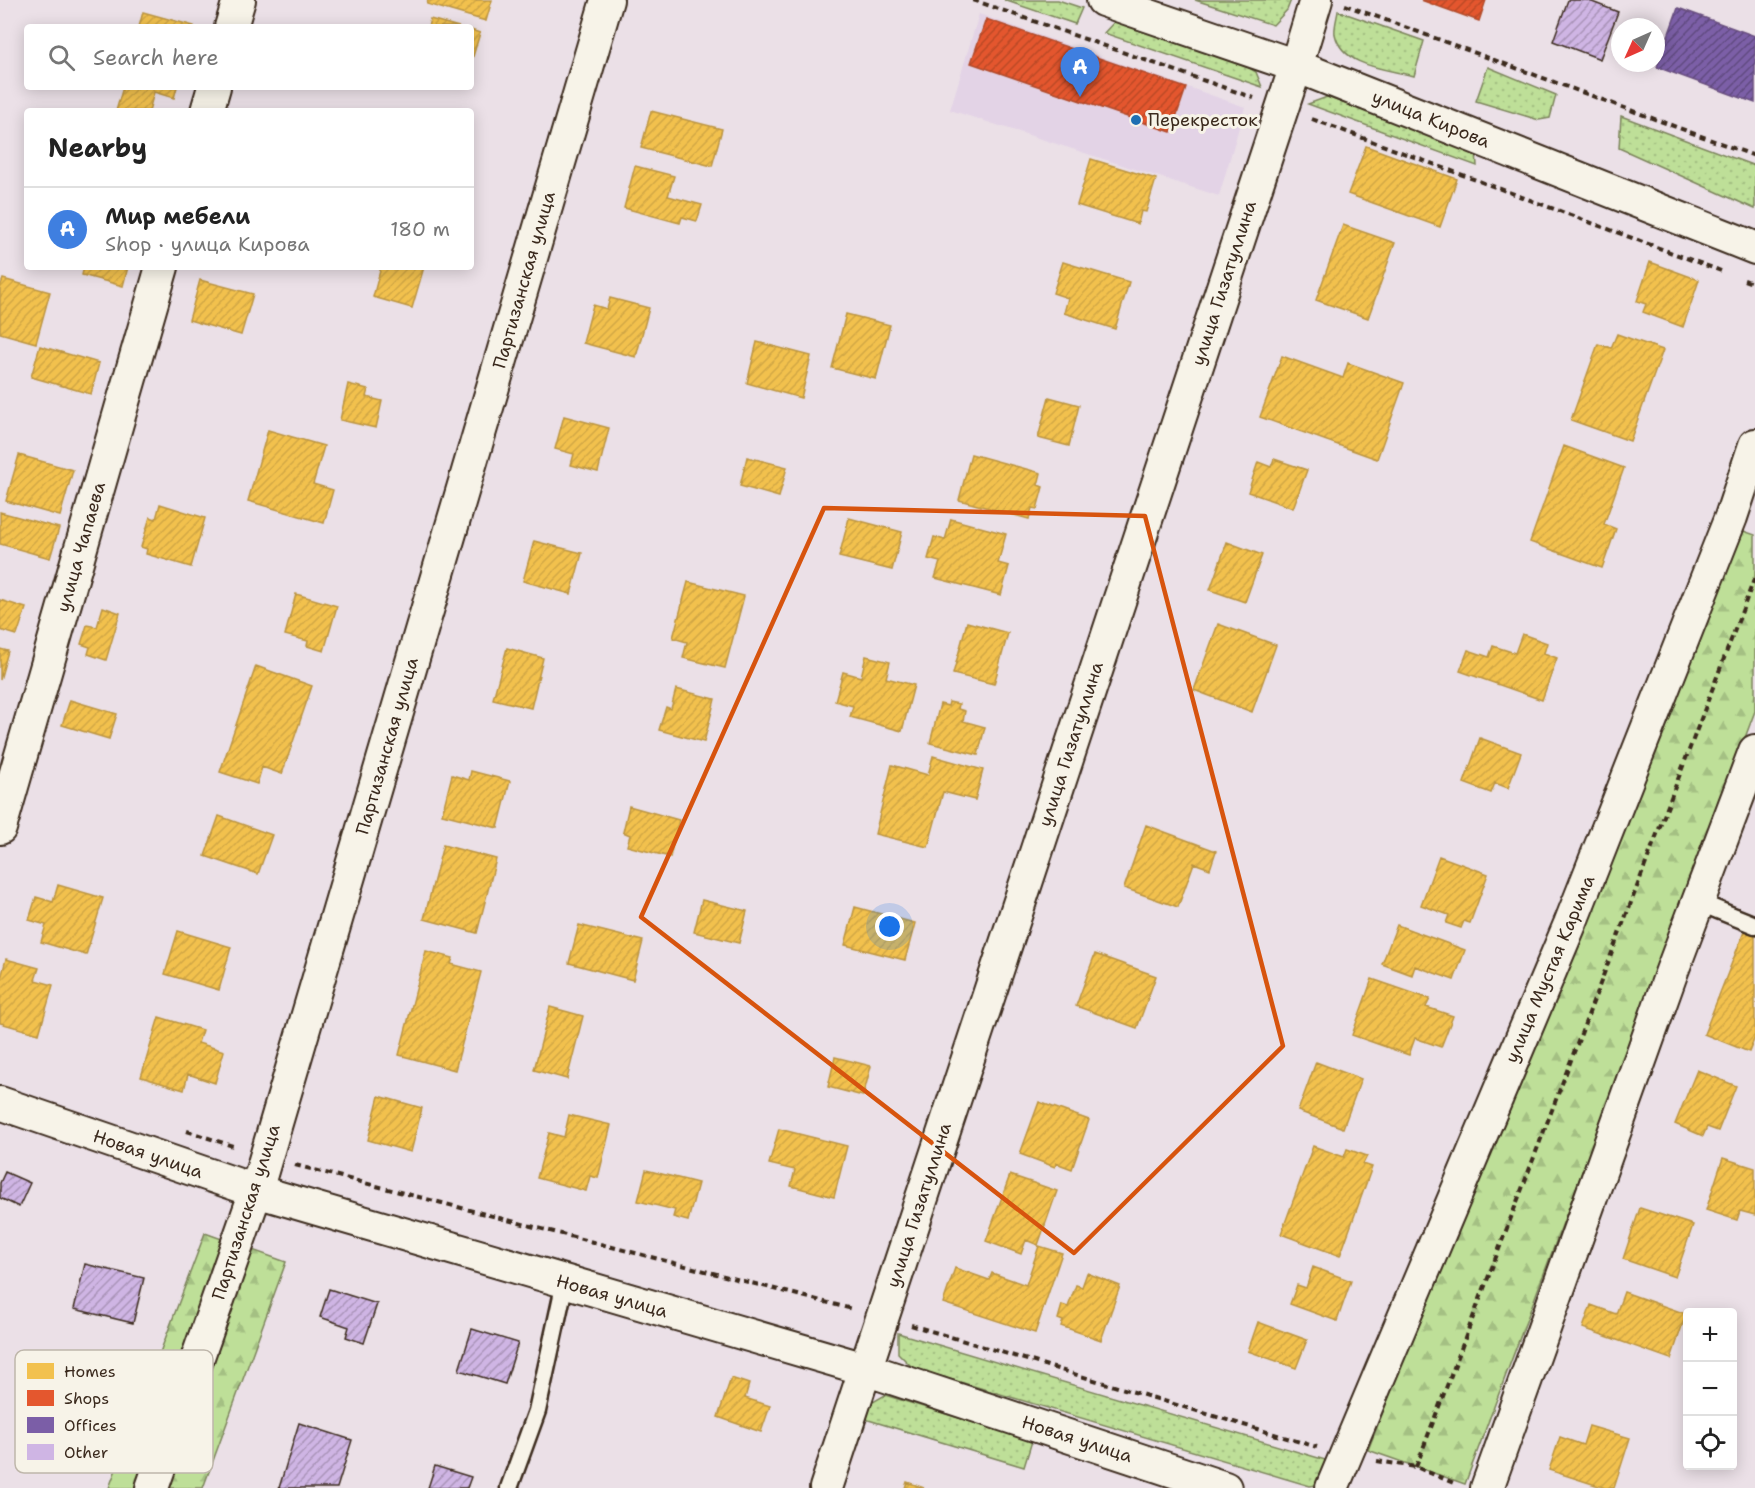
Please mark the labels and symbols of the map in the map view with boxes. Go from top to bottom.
north arrow [1611,18,1665,72]
pin: A [1060,48,1100,97]
street label: улица Кирова [1369,84,1493,154]
place label: Перекресток [1148,108,1258,132]
marker: Перекресток [1129,113,1143,127]
street label: Партизанская улица [487,189,561,371]
street label: улица Гизатуллина [1186,197,1262,369]
street label: улица Чапаева [51,479,111,615]
street label: Партизанская улица [350,655,424,837]
street label: улица Гизатуллина [1033,658,1109,830]
street label: улица Мустая Карима [1500,871,1600,1067]
your location [875,912,904,941]
street label: улица Гизатуллина [881,1119,957,1291]
street label: Партизанская улица [206,1121,286,1303]
street label: Новая улица [90,1124,206,1184]
street label: Новая улица [553,1269,671,1323]
legend [15,1350,213,1473]
text: Homes [64,1361,116,1382]
text: Shops [64,1388,109,1409]
street label: Новая улица [1019,1410,1135,1468]
text: Offices [64,1415,117,1436]
text: Other [64,1442,108,1463]

